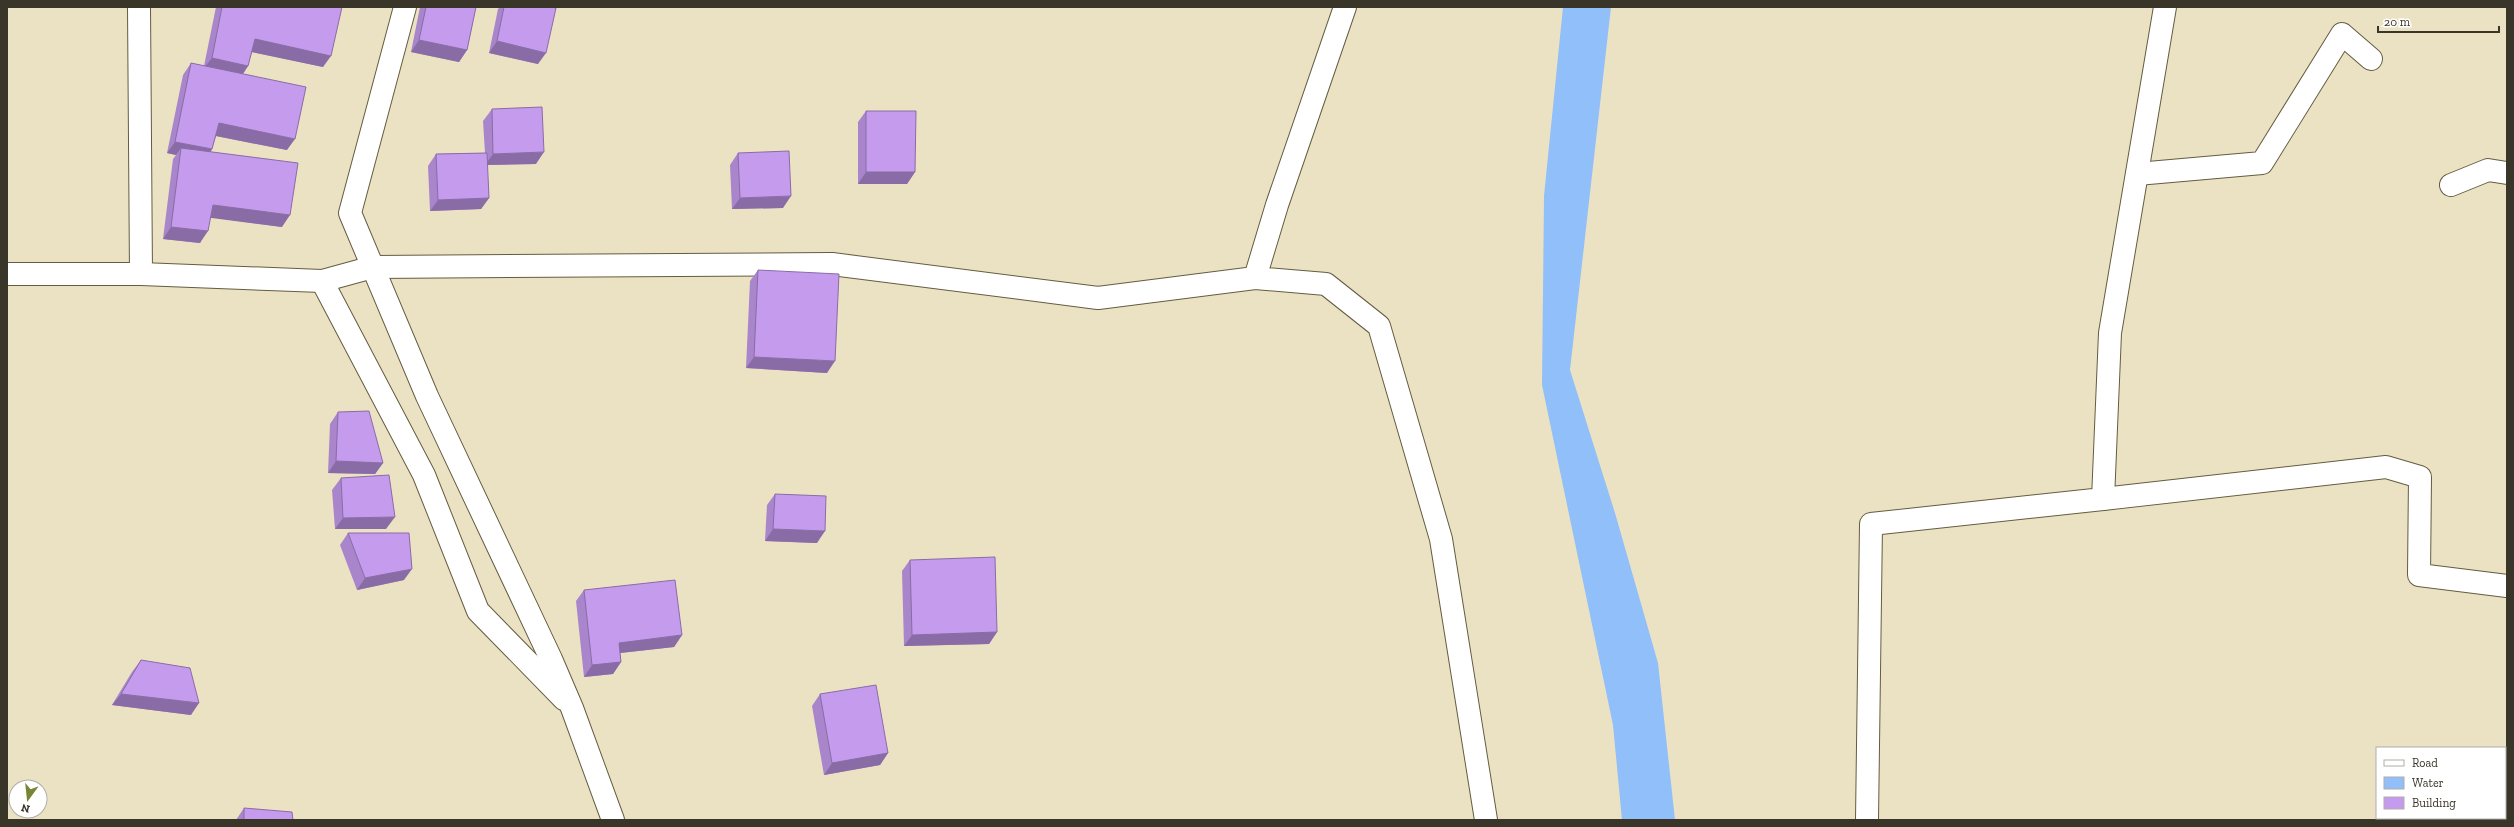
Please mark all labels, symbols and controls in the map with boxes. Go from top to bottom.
scale bar [2378,8,2499,34]
text: 20 m [2384,15,2411,29]
legend [2376,747,2506,819]
text: Road [2412,756,2438,770]
text: Water [2412,776,2444,790]
north arrow [8,779,48,819]
text: Building [2412,796,2456,810]
text: N [19,801,31,816]

